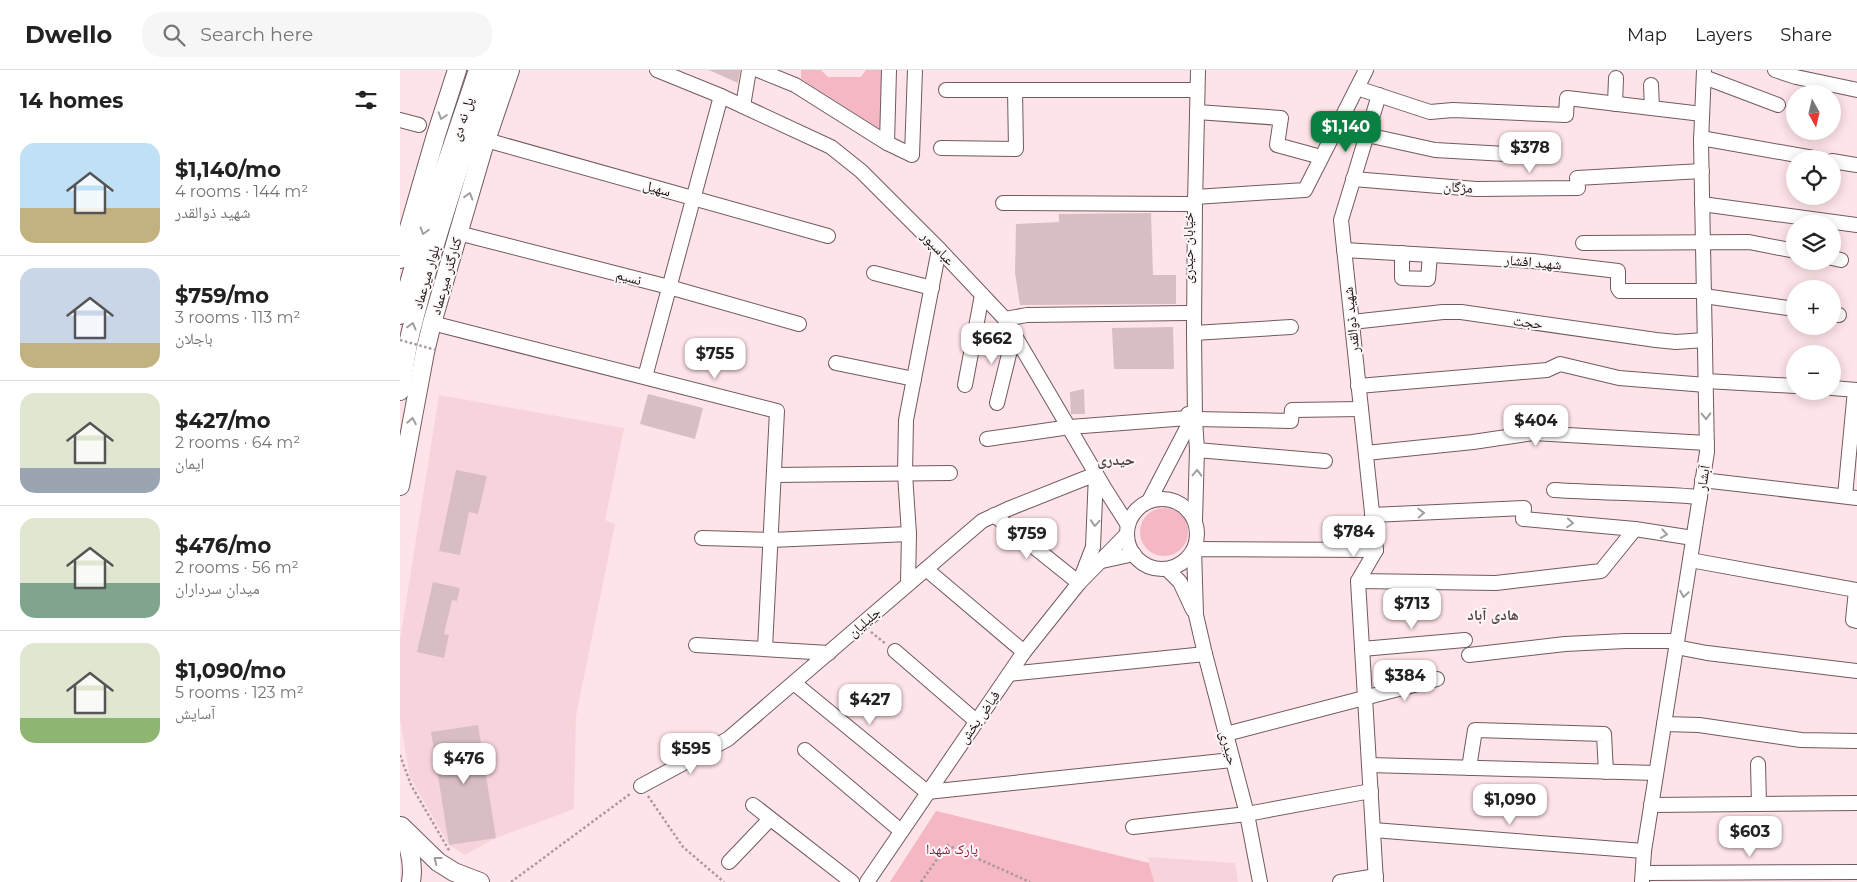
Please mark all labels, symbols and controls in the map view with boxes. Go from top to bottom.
search box [142,12,492,57]
text: Dwello [25,20,112,49]
icon: search [160,21,188,49]
text: Search here [200,23,313,46]
text: Map [1627,24,1667,46]
text: Layers [1695,24,1752,46]
text: Share [1780,24,1832,46]
north arrow [1786,85,1841,140]
map controls [1786,85,1841,400]
icon: filters [352,86,380,114]
text: 14 homes [20,88,124,113]
street label: پل نه دی [446,95,478,143]
pin: $1,140 [1305,111,1387,153]
one-way arrow [438,112,448,120]
text: $1,140 [1322,117,1370,136]
pin: $378 [1500,132,1560,174]
text: $378 [1510,138,1550,157]
button: locate [1786,150,1841,205]
text: $1,140/mo [175,157,281,182]
icon: home [60,163,120,223]
street label: سهیل [641,176,673,200]
street label: مژگان [1443,177,1473,197]
text: 4 rooms · 144 m² [175,182,308,201]
one-way arrow [464,192,474,201]
text: شهید ذوالقدر [175,203,250,222]
street label: خیابان حیدری [1179,212,1197,284]
button: layers [1786,215,1841,270]
street label: عباسپور [917,226,959,269]
one-way arrow [419,227,429,235]
street label: کنارگذر میرعماد [426,235,466,317]
street label: بلوار میرعماد [408,243,444,311]
street label: شهید افشار [1503,250,1562,273]
street label: نسیم [614,265,644,290]
button: + [1786,280,1841,335]
text: $759/mo [175,283,269,308]
street label: شهید ذوالقدر [1339,286,1364,355]
icon: home [60,288,120,348]
text: 3 rooms · 113 m² [175,308,300,327]
street label: حجت [1512,311,1544,333]
one-way arrow [407,322,417,330]
pin: $662 [962,322,1022,365]
text: باجلان [175,329,213,348]
text: $662 [972,329,1012,348]
pin: $755 [685,338,745,380]
text: $755 [696,344,734,363]
button: − [1786,345,1841,400]
pin: $404 [1506,404,1566,447]
text: $427/mo [175,408,270,433]
text: $404 [1514,411,1558,430]
one-way arrow [1701,412,1711,420]
icon: home [60,413,120,473]
one-way arrow [406,417,417,425]
text: 2 rooms · 64 m² [175,433,300,452]
district label: حیدری [1097,450,1135,469]
text: ایمان [175,454,204,473]
street label: آبشار [1692,464,1714,493]
one-way arrow [1191,469,1202,477]
one-way arrow [1417,507,1425,518]
pin: $784 [1324,516,1384,558]
pin: $759 [997,518,1057,560]
one-way arrow [1566,518,1574,529]
one-way arrow [1089,519,1100,527]
text: $784 [1333,522,1375,541]
text: $759 [1007,524,1047,543]
one-way arrow [1660,528,1668,538]
text: $476/mo [175,533,271,558]
icon: home [60,538,120,598]
text: 2 rooms · 56 m² [175,558,299,577]
text: میدان سرداران [175,579,260,598]
pin: $713 [1382,588,1442,630]
one-way arrow [1680,590,1690,599]
text: $713 [1394,594,1430,613]
street label: جلیلیان [844,603,884,641]
district label: هادی آباد [1467,605,1519,624]
text: $1,090/mo [175,658,286,683]
pin: $384 [1375,660,1435,702]
icon: home [60,663,120,723]
text: $384 [1384,666,1426,685]
text: 5 rooms · 123 m² [175,683,304,702]
pin: $427 [840,684,900,726]
street label: فیاض بخش [954,687,1004,747]
text: $427 [850,690,890,709]
text: آسایش [175,704,215,723]
street label: حیدری [1216,729,1242,767]
pin: $595 [661,732,721,775]
text: $595 [671,739,711,758]
pin: $476 [434,742,494,785]
text: $476 [444,749,484,768]
pin: $1,090 [1469,784,1551,826]
text: $1,090 [1484,790,1536,809]
pin: $603 [1720,816,1780,858]
text: $603 [1730,822,1770,841]
park label: پارک شهدا [926,840,978,858]
one-way arrow [433,857,443,866]

